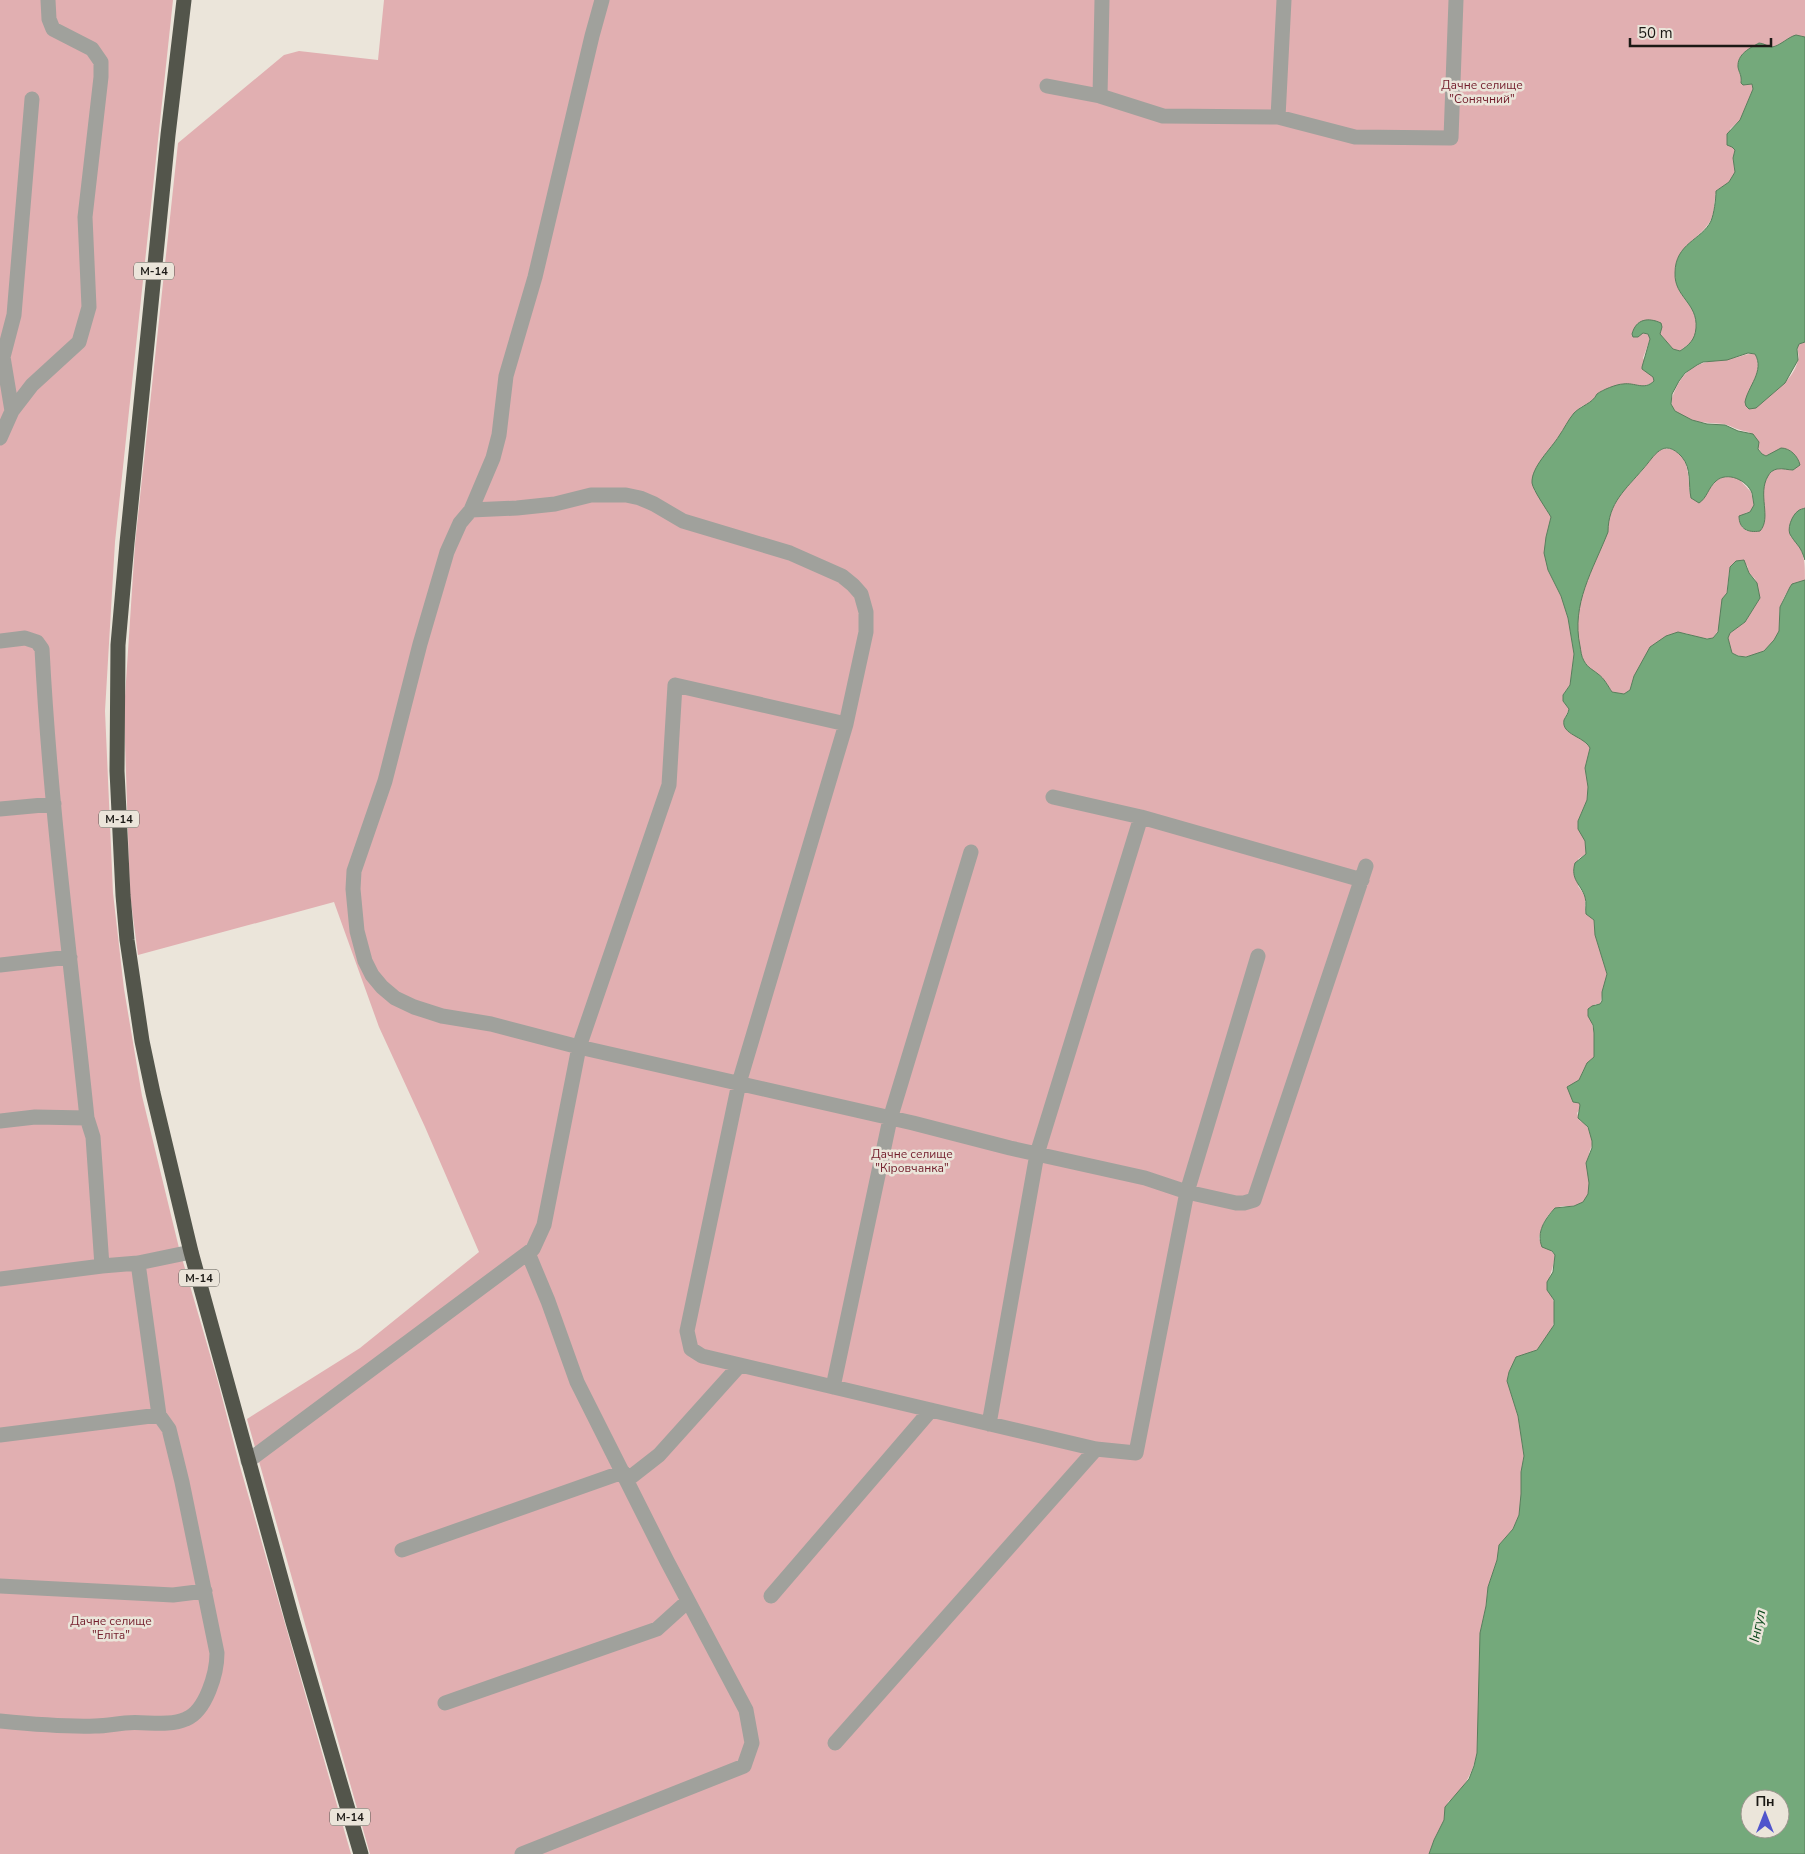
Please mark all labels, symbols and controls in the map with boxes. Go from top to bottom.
scale bar [1630,15,1771,47]
text: 50 m [1638,23,1673,43]
park label: Дачне селище "Сонячний" [1441,77,1523,107]
road number: М-14 [134,262,174,280]
road number: М-14 [99,811,139,828]
park label: Дачне селище "Кіровчанка" [871,1146,953,1176]
road number: М-14 [179,1270,219,1286]
water label: Інгул [1745,1608,1770,1644]
park label: Дачне селище "Еліта" [70,1613,152,1643]
north arrow [1740,1789,1790,1839]
text: Пн [1755,1792,1775,1811]
road number: М-14 [330,1808,370,1825]

